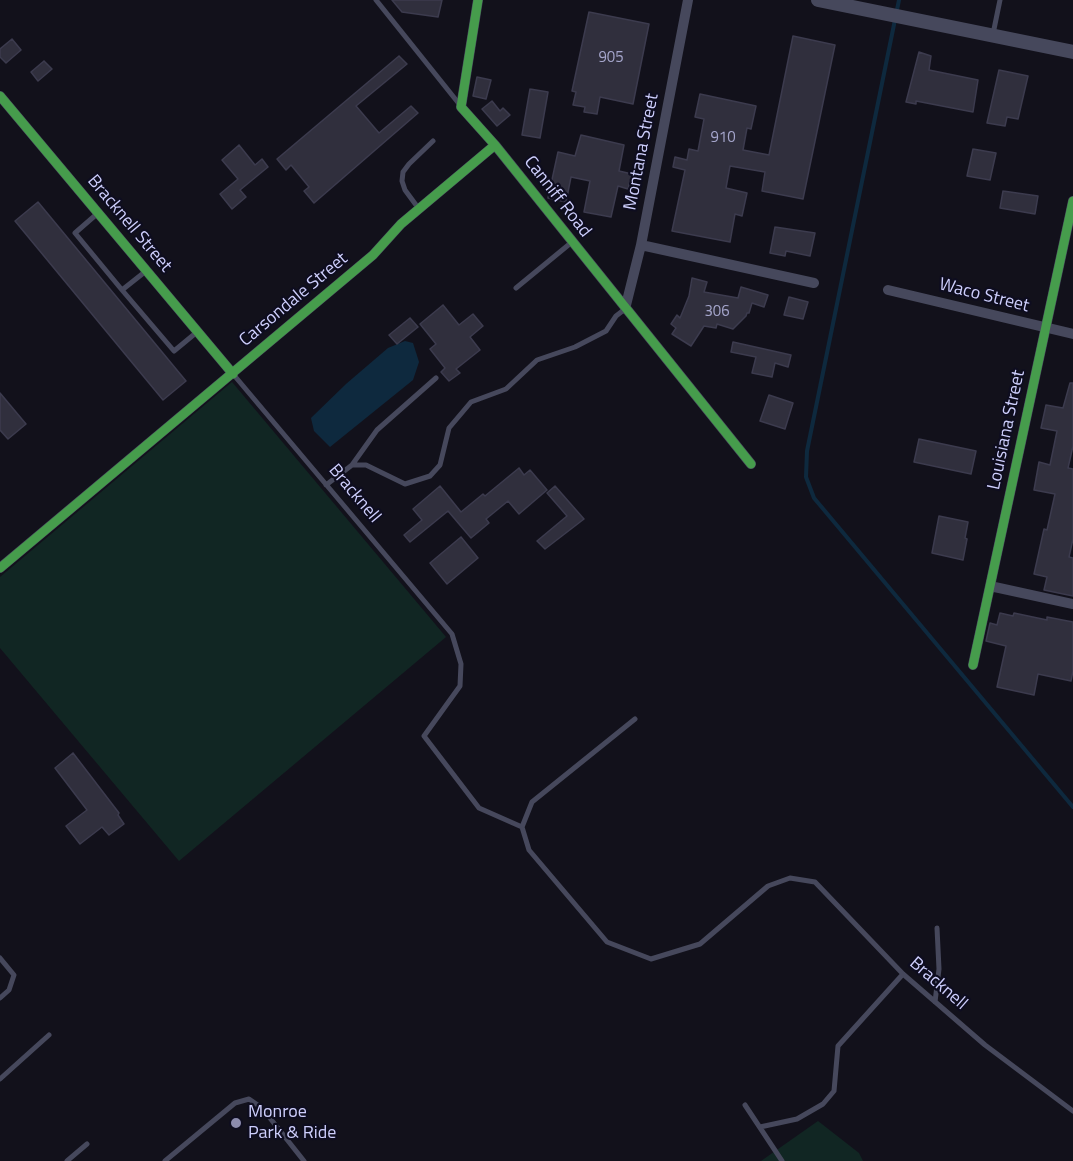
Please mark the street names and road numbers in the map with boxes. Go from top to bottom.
street label: Montana Street [620,92,664,212]
street label: Canniff Road [519,152,595,242]
street label: Bracknell Street [82,171,176,277]
street label: Carsondale Street [235,248,353,352]
street label: Waco Street [937,274,1031,318]
street label: Louisiana Street [984,368,1030,492]
street label: Bracknell [323,460,385,528]
street label: Bracknell [905,953,971,1015]

